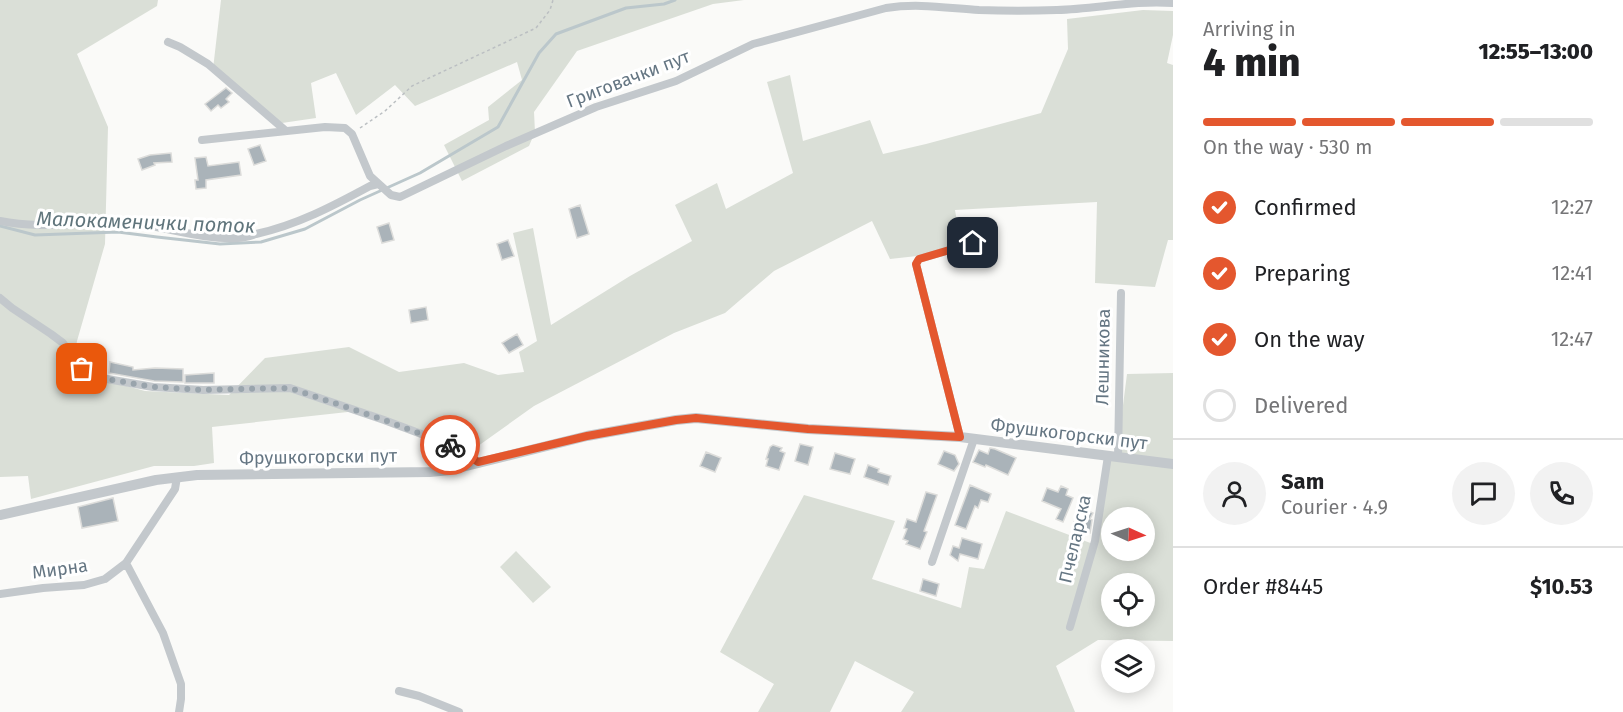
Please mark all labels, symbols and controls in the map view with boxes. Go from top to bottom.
text: Arriving in [1203,17,1296,41]
text: 12:55–13:00 [1478,38,1593,65]
text: 4 min [1203,40,1301,86]
street label: Григовачки пут [563,45,694,113]
text: On the way · 530 m [1203,135,1372,159]
icon: check [1203,191,1236,224]
text: Confirmed [1254,194,1357,221]
text: 12:27 [1551,195,1593,219]
water label: Малокаменички поток [36,206,256,238]
pin [947,217,998,268]
icon: home [956,226,989,259]
icon: check [1203,257,1236,290]
text: Preparing [1254,260,1350,287]
text: 12:41 [1552,261,1593,285]
street label: Лешникова [1091,308,1115,406]
icon: check [1203,323,1236,356]
text: On the way [1254,326,1365,353]
text: 12:47 [1551,327,1593,351]
pin [56,343,107,394]
icon: bag [65,352,98,385]
text: Delivered [1254,392,1349,419]
street label: Фрушкогорски пут [989,413,1150,455]
courier [420,415,480,475]
icon: bike [434,429,467,462]
street label: Фрушкогорски пут [239,445,398,469]
button: person [1203,462,1266,525]
button: chat [1452,462,1515,525]
button: phone [1530,462,1593,525]
text: Sam [1281,468,1324,495]
street label: Пчеларска [1054,493,1096,585]
text: Courier · 4.9 [1281,495,1388,519]
north arrow [1101,507,1155,561]
map controls [1101,507,1155,693]
street label: Мирна [31,554,89,584]
button: locate [1101,573,1155,627]
text: Order #8445 [1203,573,1323,600]
text: $10.53 [1530,573,1593,600]
button: layers [1101,639,1155,693]

